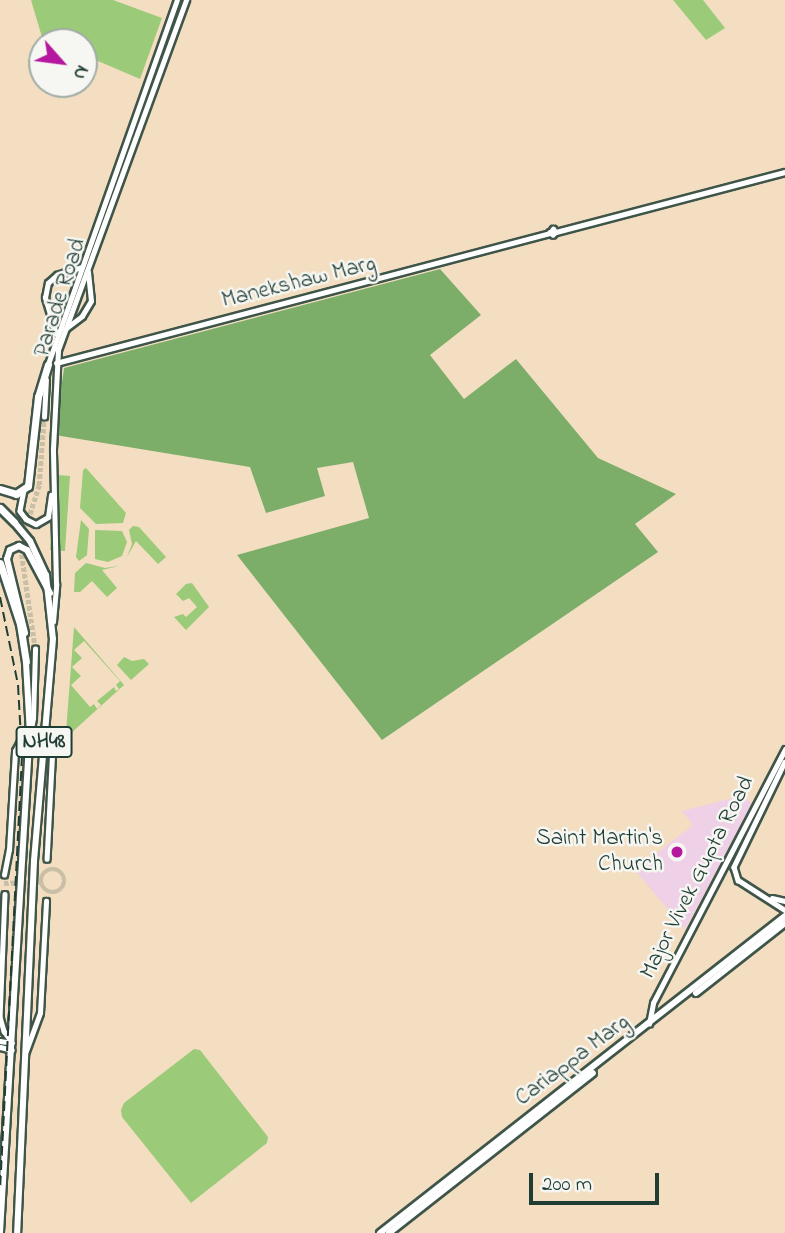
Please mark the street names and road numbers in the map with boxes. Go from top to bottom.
street label: Parade Road [29,235,93,361]
street label: Manekshaw Marg [219,251,379,315]
road number: NH48 [14,724,74,760]
street label: Major Vivek Gupta Road [635,772,761,984]
street label: Cariappa Marg [510,1009,636,1113]

